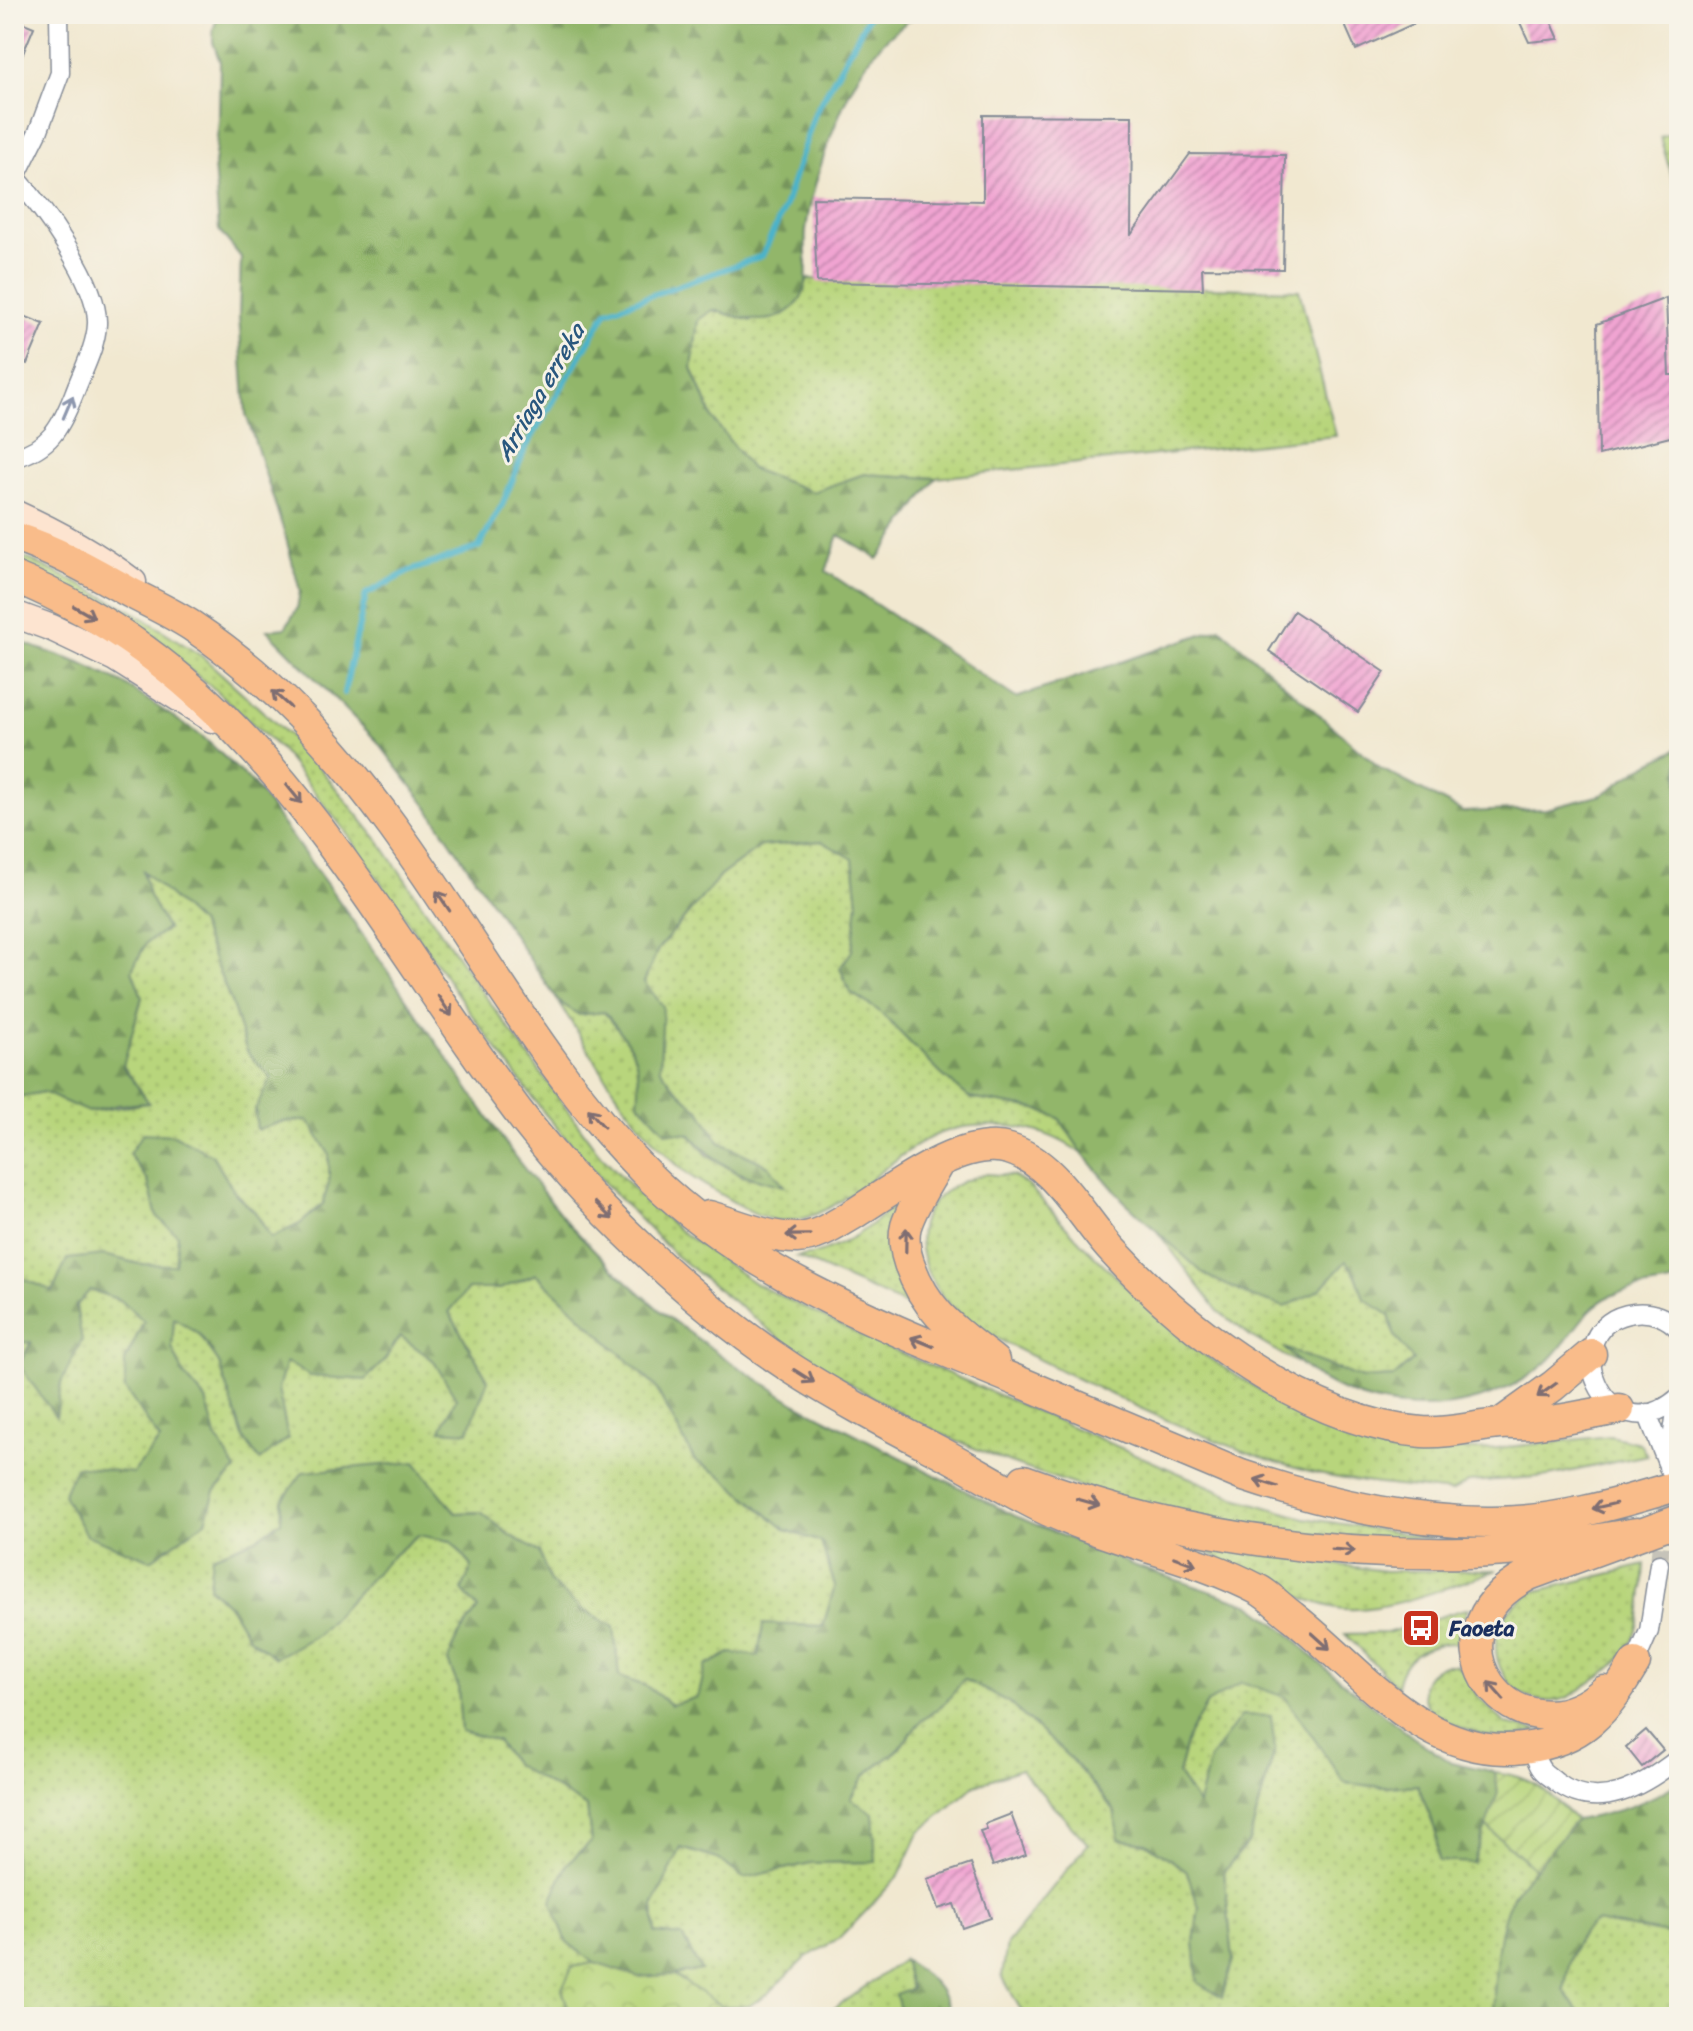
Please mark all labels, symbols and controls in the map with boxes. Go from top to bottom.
water label: Arriaga erreka [483,313,598,470]
one-way arrow [61,396,76,420]
one-way arrow [72,604,95,620]
one-way arrow [272,690,292,708]
one-way arrow [286,783,303,804]
one-way arrow [435,891,451,913]
one-way arrow [437,995,453,1017]
one-way arrow [587,1108,605,1129]
one-way arrow [595,1201,614,1221]
one-way arrow [785,1227,811,1243]
one-way arrow [898,1227,914,1254]
one-way arrow [910,1334,935,1349]
one-way arrow [793,1368,815,1384]
one-way arrow [1537,1382,1558,1399]
one-way arrow [1253,1475,1278,1490]
one-way arrow [1075,1496,1101,1511]
one-way arrow [1592,1499,1617,1514]
one-way arrow [1329,1543,1356,1558]
one-way arrow [1172,1554,1197,1569]
bus stop icon: Faoeta [1400,1607,1442,1649]
place label: Faoeta [1448,1609,1514,1648]
one-way arrow [1311,1631,1331,1650]
one-way arrow [1487,1682,1505,1702]

